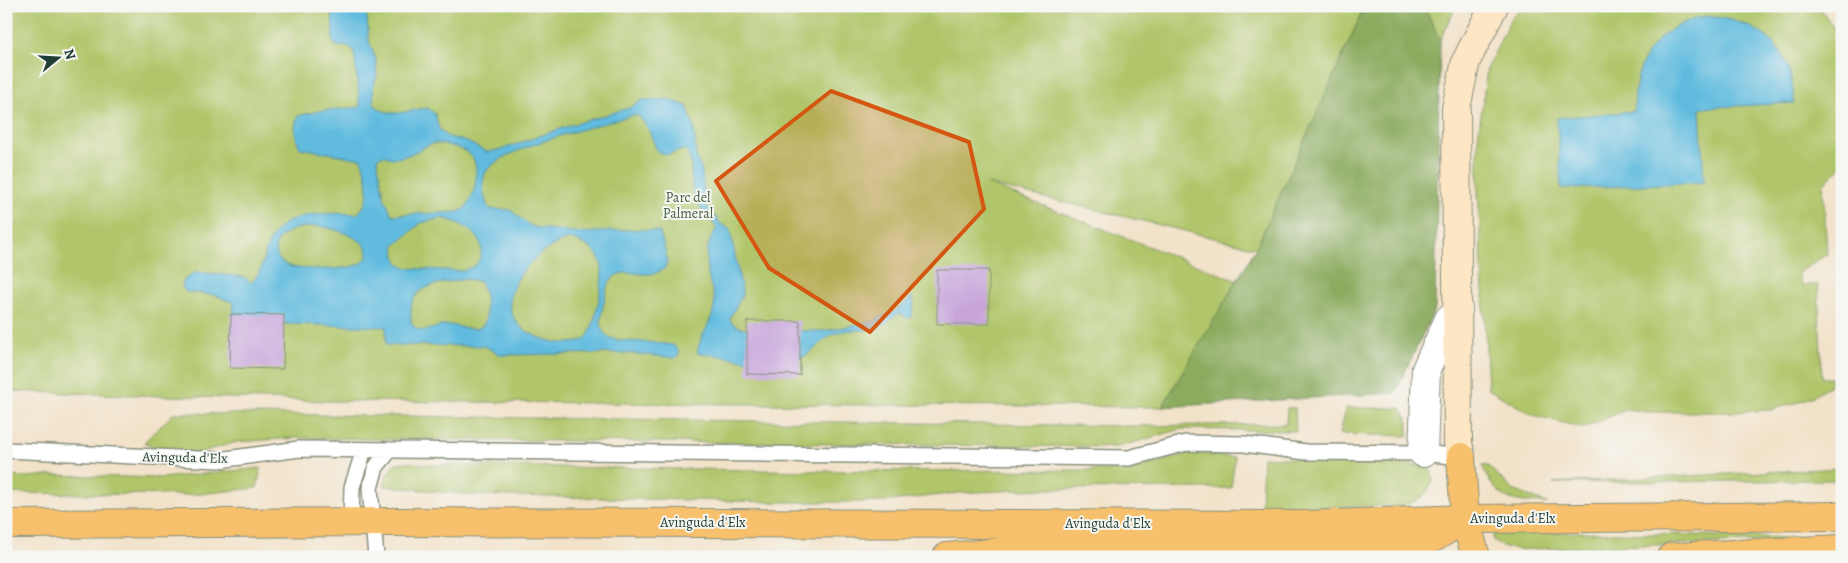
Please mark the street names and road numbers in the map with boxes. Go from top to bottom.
street label: Avinguda d'Elx [141,447,228,468]
street label: Avinguda d'Elx [1469,509,1556,528]
street label: Avinguda d'Elx [659,513,746,532]
street label: Avinguda d'Elx [1064,514,1151,533]

